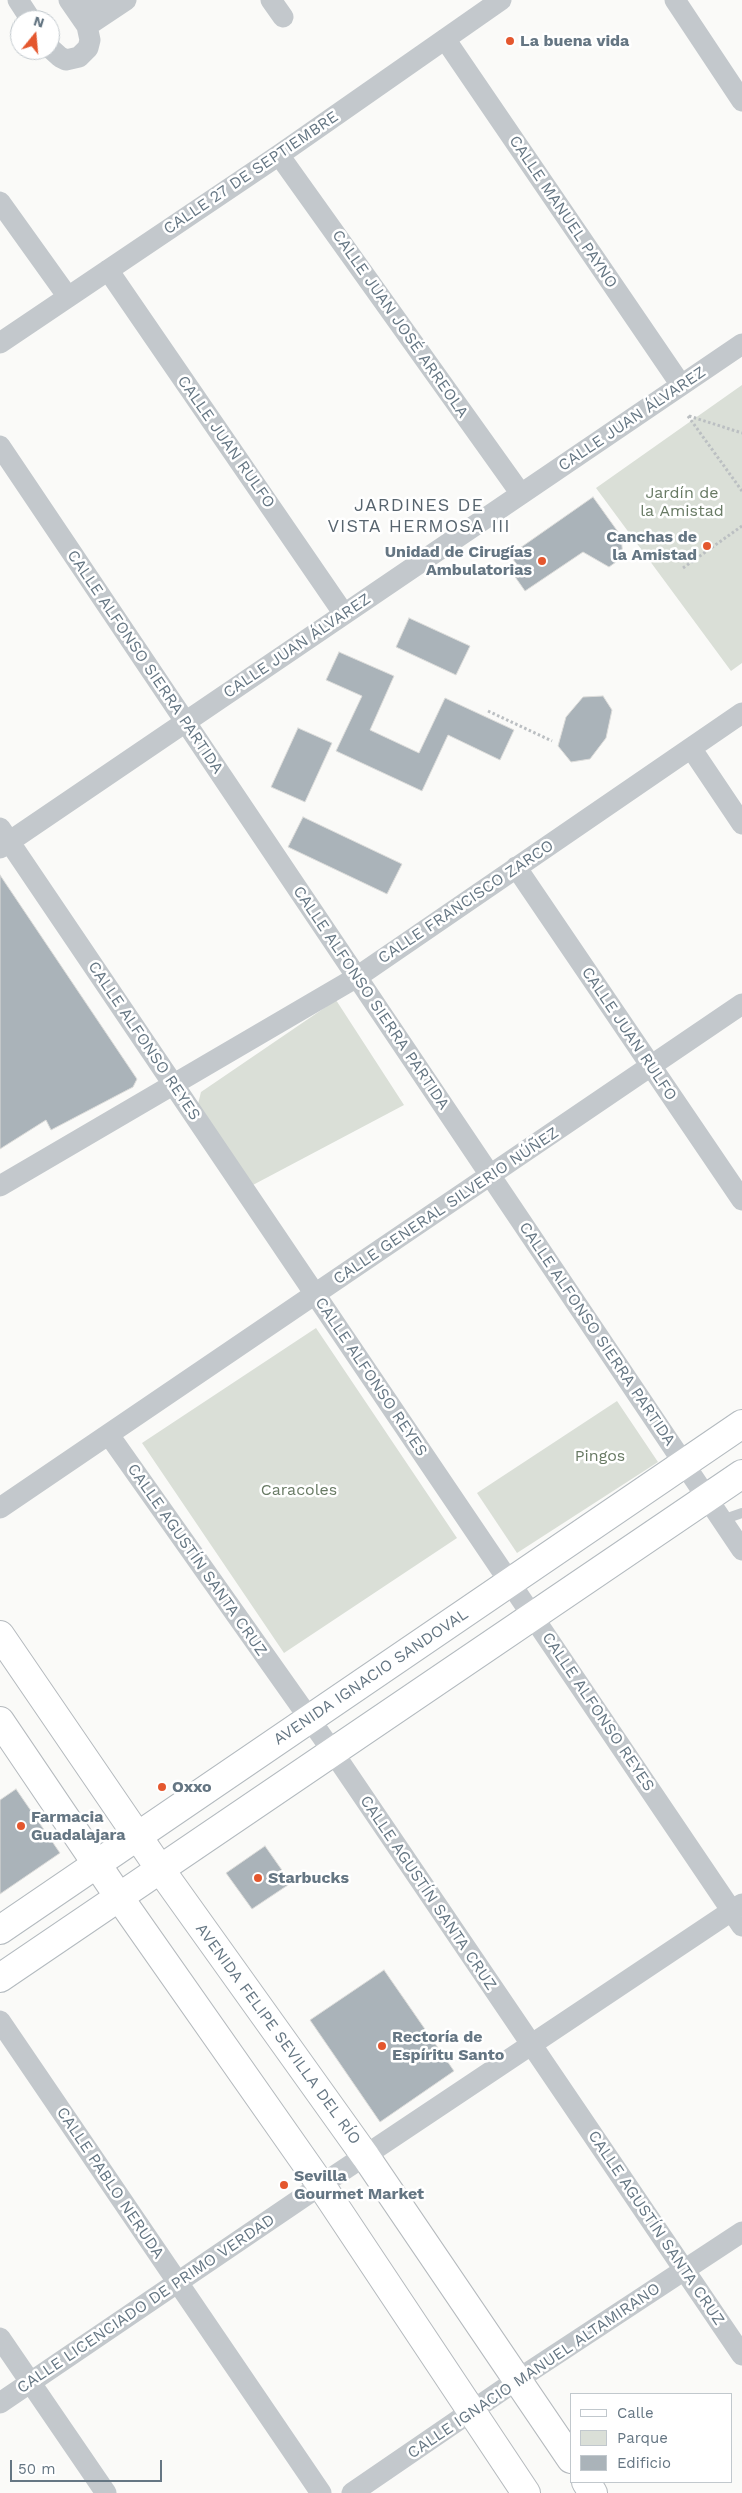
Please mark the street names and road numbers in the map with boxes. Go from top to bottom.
street label: CALLE 27 DE SEPTIEMBRE [160,107,342,239]
street label: CALLE MANUEL PAYNO [505,132,621,292]
street label: CALLE JUAN JOSÉ ARREOLA [328,226,472,422]
street label: CALLE JUAN ÁLVAREZ [555,363,709,475]
street label: CALLE JUAN RULFO [173,372,279,512]
street label: CALLE ALFONSO SIERRA PARTIDA [63,546,227,778]
street label: CALLE JUAN ÁLVAREZ [220,590,374,702]
street label: CALLE FRANCISCO ZARCO [375,836,557,968]
street label: CALLE ALFONSO SIERRA PARTIDA [289,882,453,1114]
street label: CALLE ALFONSO REYES [84,958,204,1124]
street label: CALLE JUAN RULFO [577,963,681,1105]
street label: CALLE GENERAL SILVERIO NÚÑEZ [330,1123,562,1289]
street label: CALLE ALFONSO SIERRA PARTIDA [515,1218,679,1450]
street label: CALLE ALFONSO REYES [311,1294,431,1460]
street label: CALLE AGUSTÍN SANTA CRUZ [123,1460,271,1660]
street label: AVENIDA IGNACIO SANDOVAL [270,1605,472,1749]
street label: CALLE ALFONSO REYES [538,1629,658,1795]
street label: CALLE AGUSTÍN SANTA CRUZ [356,1792,500,1994]
street label: AVENIDA FELIPE SEVILLA DEL RÍO [191,1920,365,2148]
street label: CALLE PABLO NERUDA [52,2104,168,2262]
street label: CALLE AGUSTÍN SANTA CRUZ [584,2127,728,2329]
street label: CALLE LICENCIADO DE PRIMO VERDAD [13,2210,279,2398]
street label: CALLE IGNACIO MANUEL ALTAMIRANO [404,2279,664,2463]

